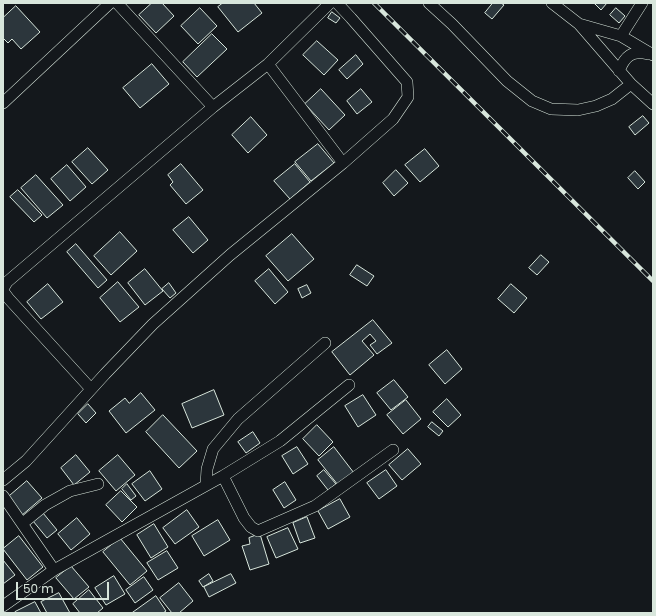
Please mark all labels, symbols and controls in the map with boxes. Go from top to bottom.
scale bar [18,574,111,600]
text: 50 m [23,580,54,597]

